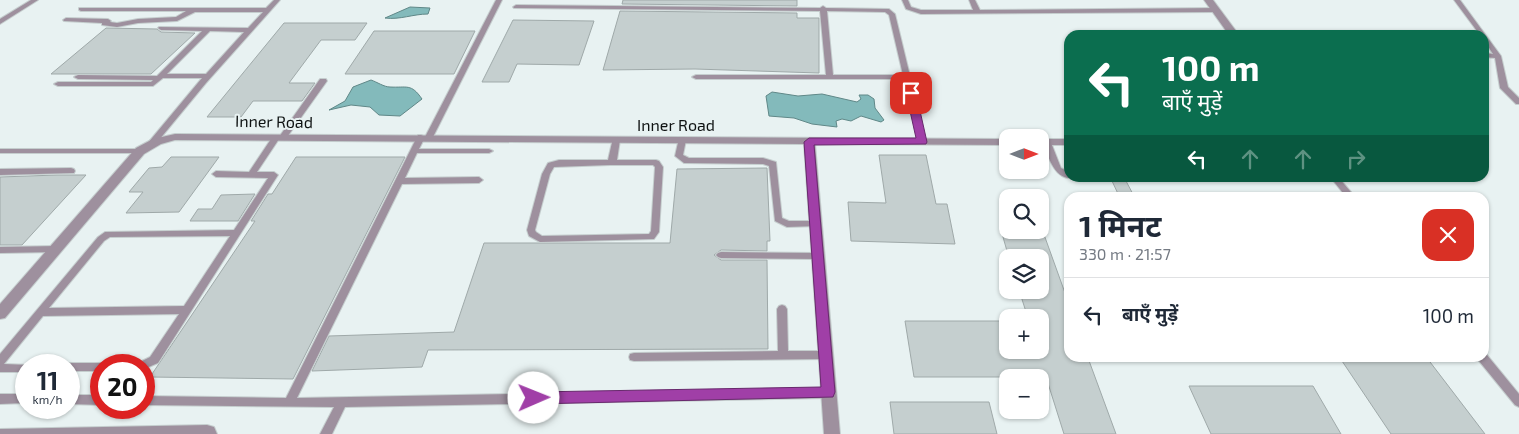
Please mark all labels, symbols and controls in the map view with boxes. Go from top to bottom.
text: 100 m [1162,46,1260,88]
icon: left [1079,50,1144,115]
pin [890,72,932,114]
icon: arrive [897,79,925,107]
text: बाएँ मुड़ें [1162,88,1222,114]
street label: Inner Road [235,111,313,131]
street label: Inner Road [637,115,715,134]
north arrow [999,129,1049,179]
map controls [999,129,1049,419]
icon: left [1183,145,1211,173]
icon: ahead [1236,145,1264,173]
icon: ahead [1289,145,1317,173]
icon: right [1342,145,1370,173]
button: search [999,189,1049,239]
text: 1 मिनट [1079,207,1161,243]
button: close [1422,209,1474,261]
text: 330 m · 21:57 [1079,244,1171,263]
button: layers [999,249,1049,299]
icon: left [1079,301,1107,329]
text: बाएँ मुड़ें [1122,302,1178,325]
text: 100 m [1423,304,1474,327]
button: + [999,309,1049,359]
speed limit sign: 20 [90,354,155,419]
text: 11 [37,365,58,395]
button: − [999,369,1049,419]
position arrow [507,371,559,423]
text: km/h [33,392,62,406]

